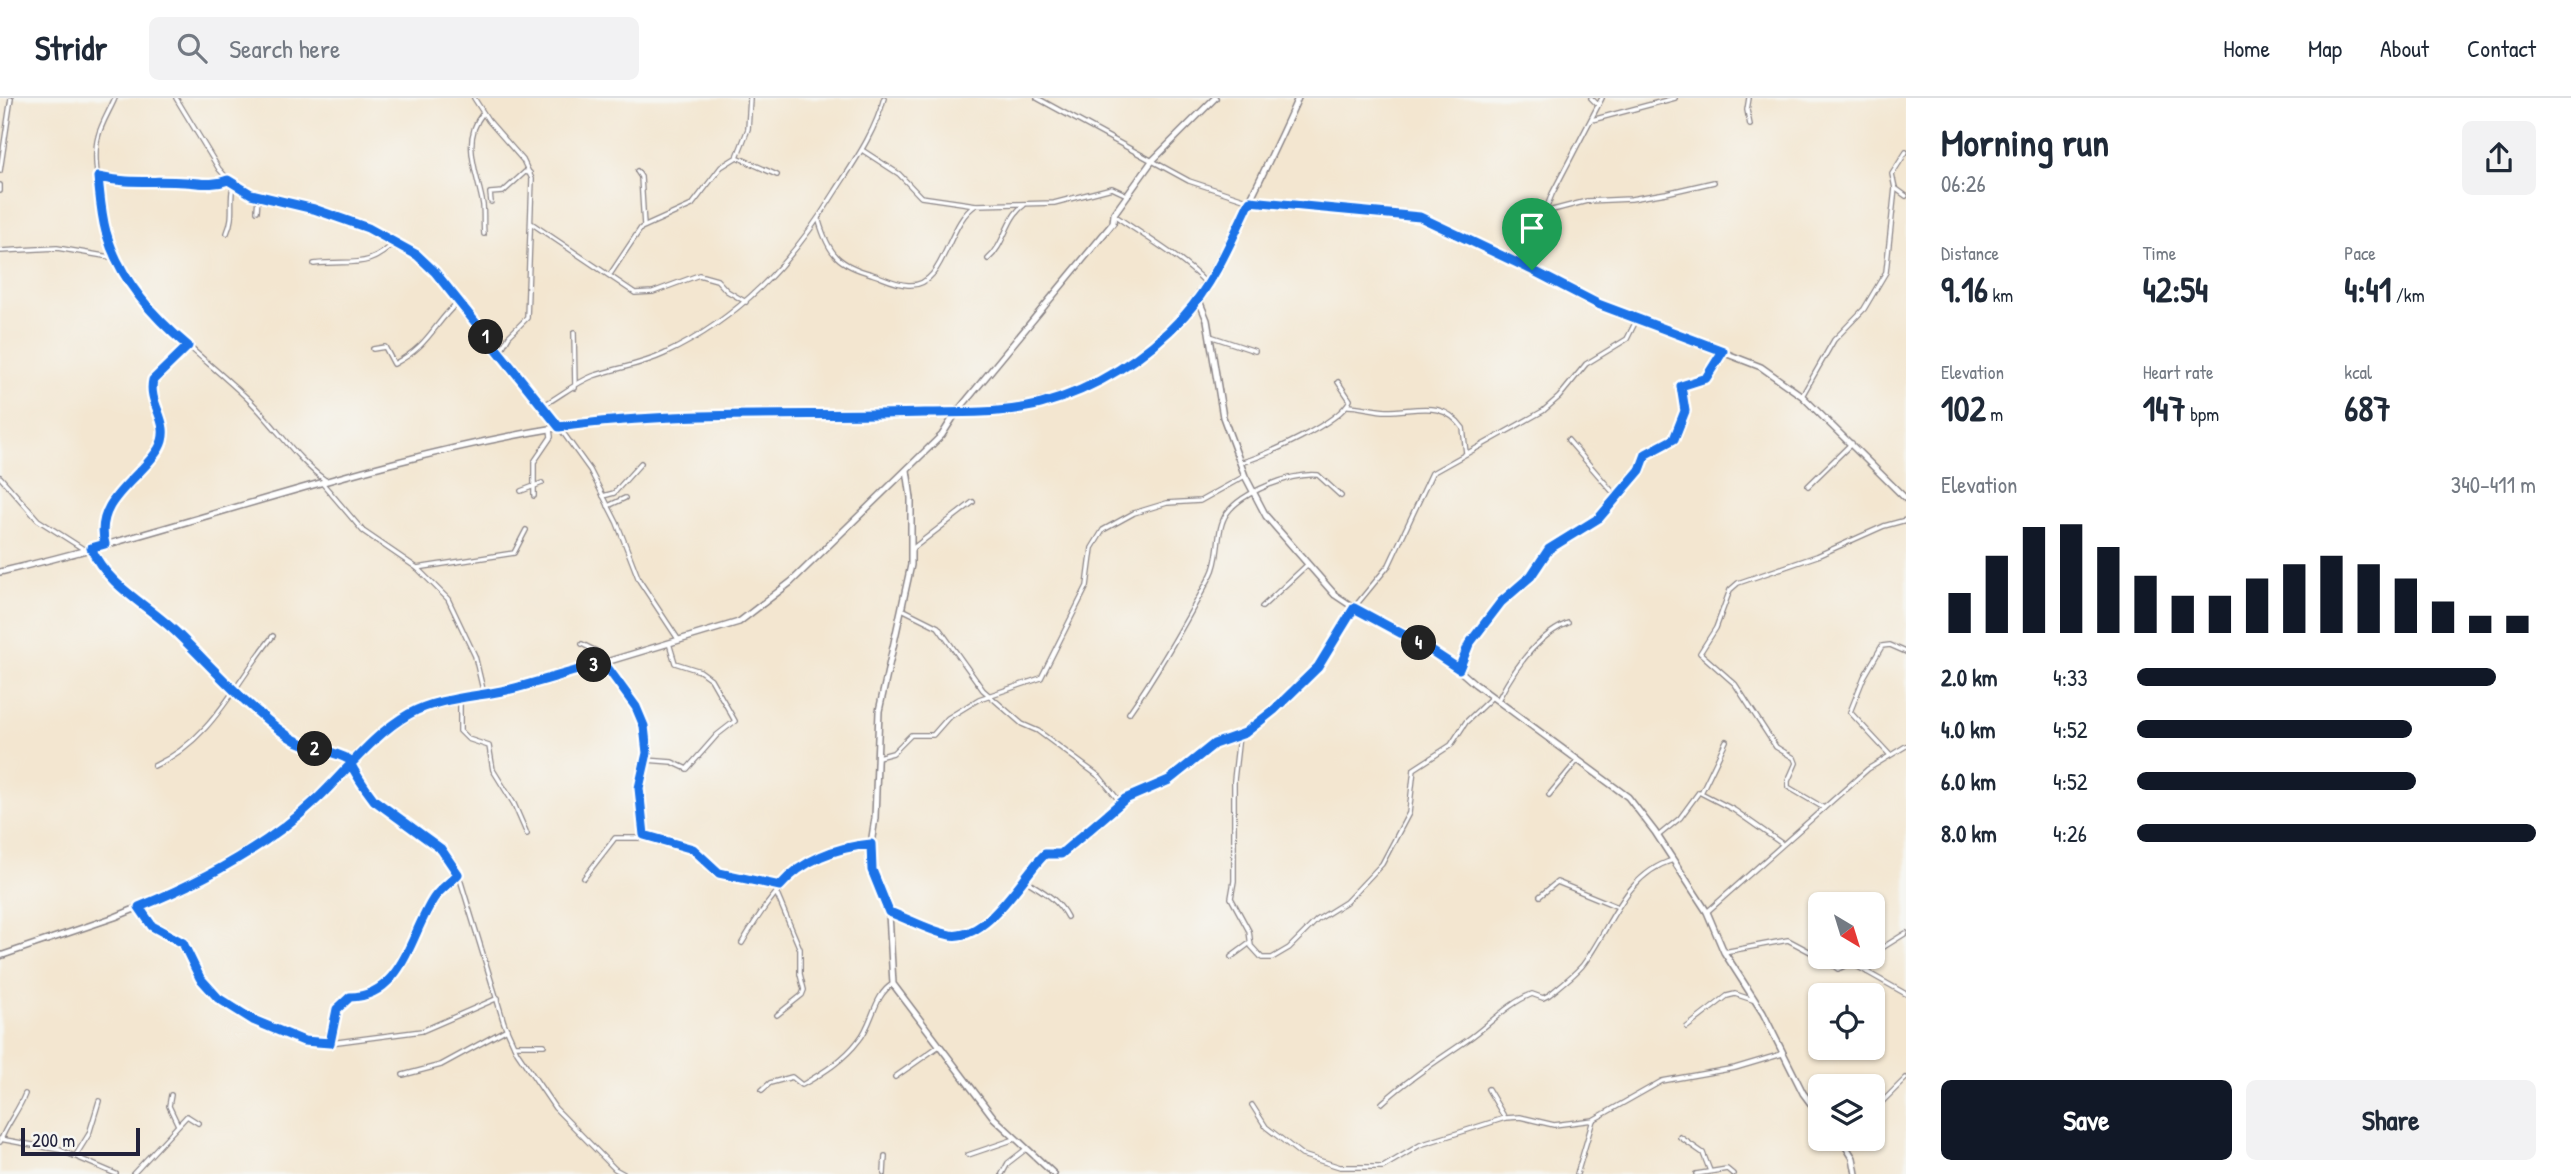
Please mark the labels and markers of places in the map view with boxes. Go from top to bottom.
pin [1502,198,1562,270]
pin: 1 [468,320,504,354]
pin: 4 [1402,626,1436,660]
pin: 3 [576,648,612,682]
pin: 2 [298,732,332,766]

